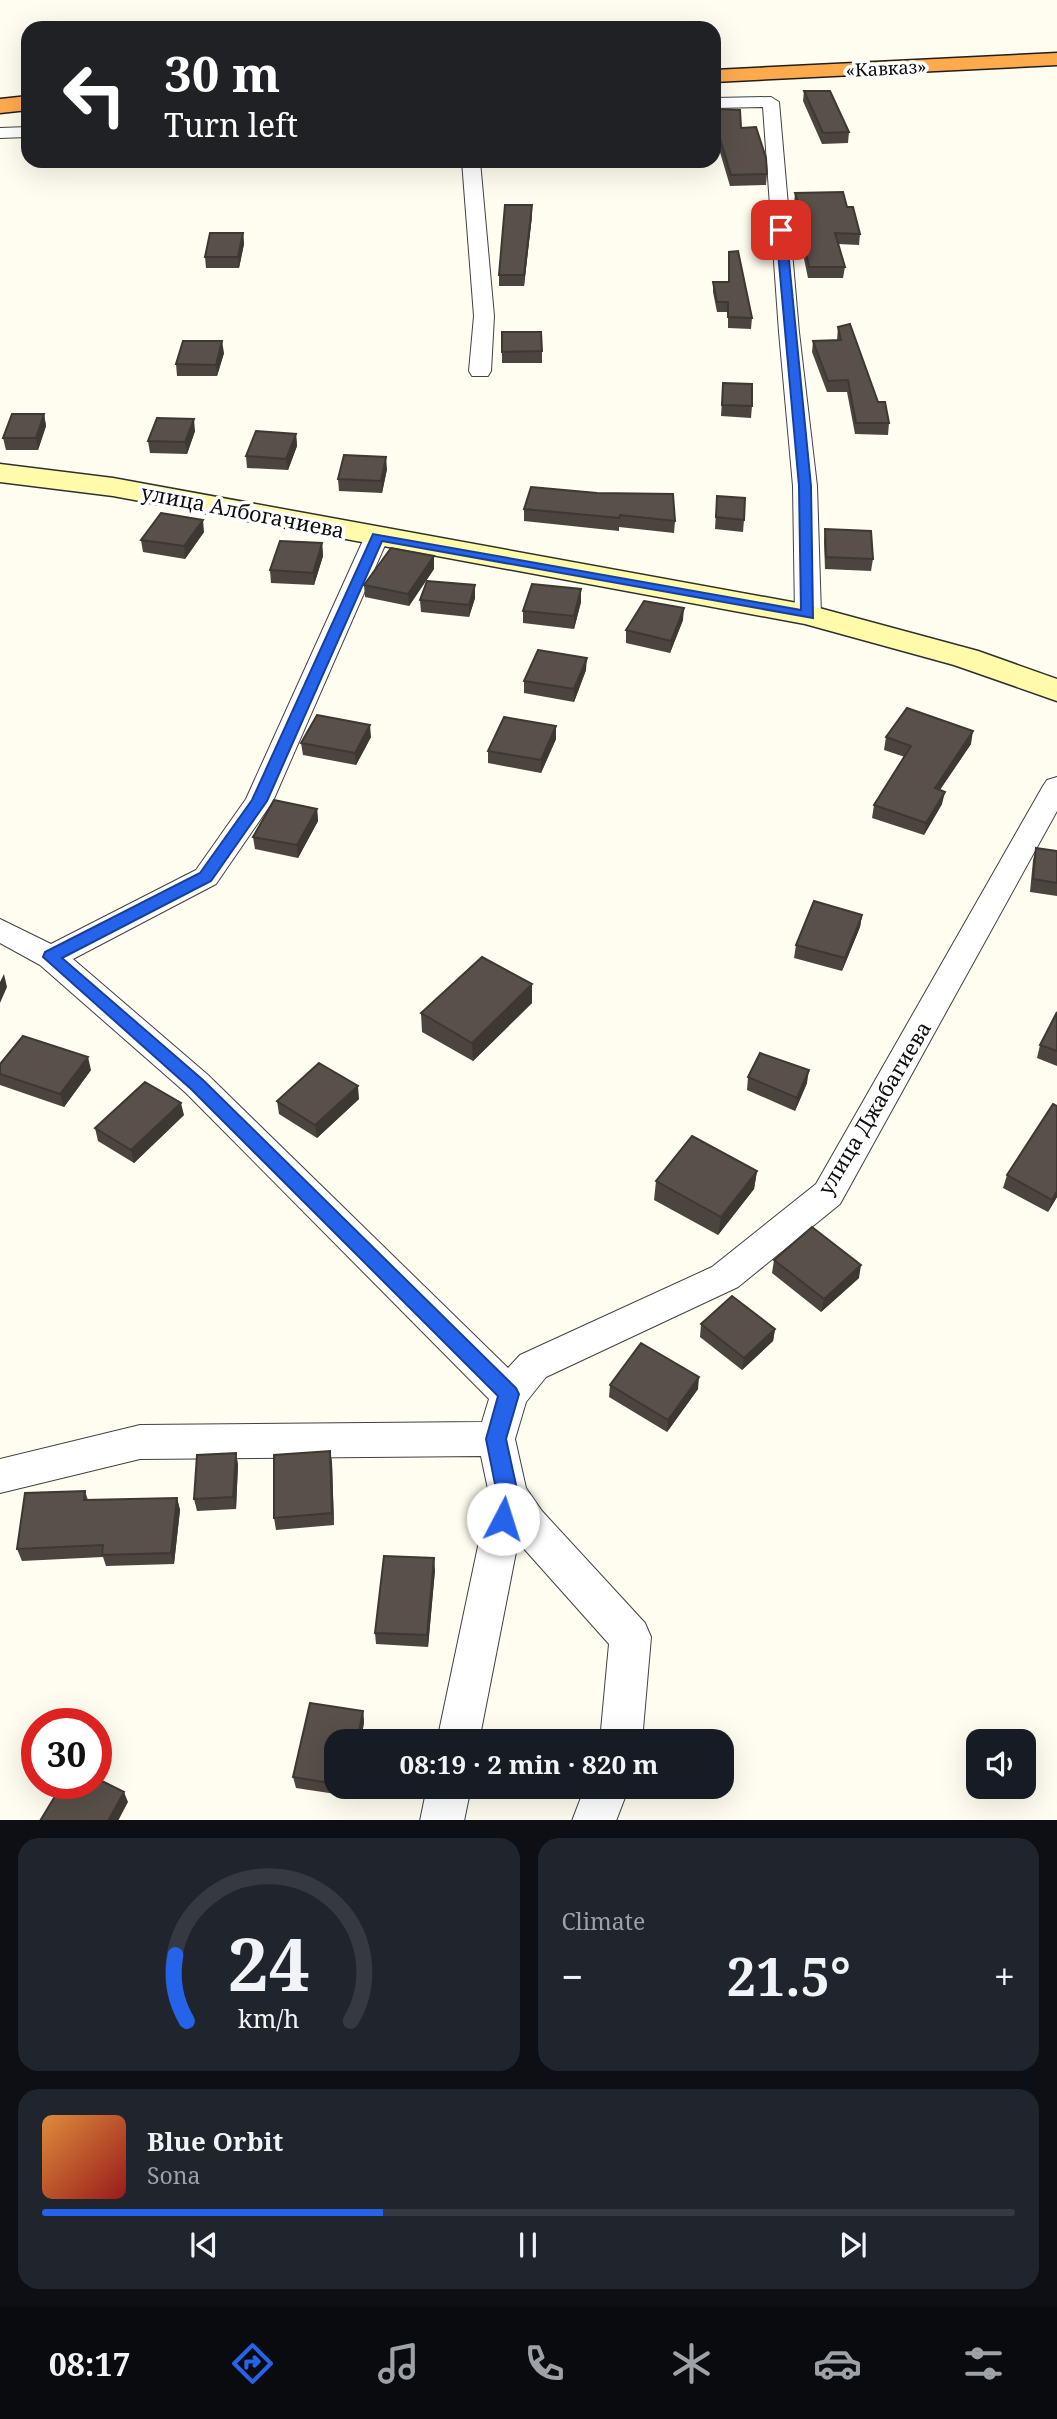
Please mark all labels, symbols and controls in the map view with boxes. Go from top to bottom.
text: 30 m [164,40,280,106]
icon: left [49,49,140,140]
street label: «Кавказ» [845,54,927,82]
text: Turn left [164,103,298,146]
pin [751,200,811,260]
icon: arrive [762,211,800,249]
street label: улица Албогачиева [139,478,347,544]
street label: улица Джабагиева [811,1016,937,1200]
position arrow [466,1482,540,1556]
speed limit sign: 30 [21,1708,112,1799]
map controls [966,1729,1036,1799]
button: sound [966,1729,1036,1799]
text: 08:19 · 2 min · 820 m [399,1746,659,1782]
text: Climate [562,1905,645,1937]
text: 24 [228,1913,310,2012]
text: 21.5° [727,1940,851,2011]
text: − [562,1950,584,2002]
text: + [994,1950,1015,2002]
text: km/h [238,2000,300,2034]
text: Blue Orbit [147,2123,283,2159]
text: Sona [147,2159,201,2191]
icon: previous [185,2226,223,2264]
icon: pause [509,2226,547,2264]
icon: next [834,2226,872,2264]
icon: directions [228,2339,277,2388]
icon: music [374,2339,423,2388]
icon: phone [520,2339,569,2388]
icon: climate [667,2339,716,2388]
icon: car [813,2339,862,2388]
icon: filters [959,2339,1008,2388]
text: 08:17 [49,2342,131,2385]

